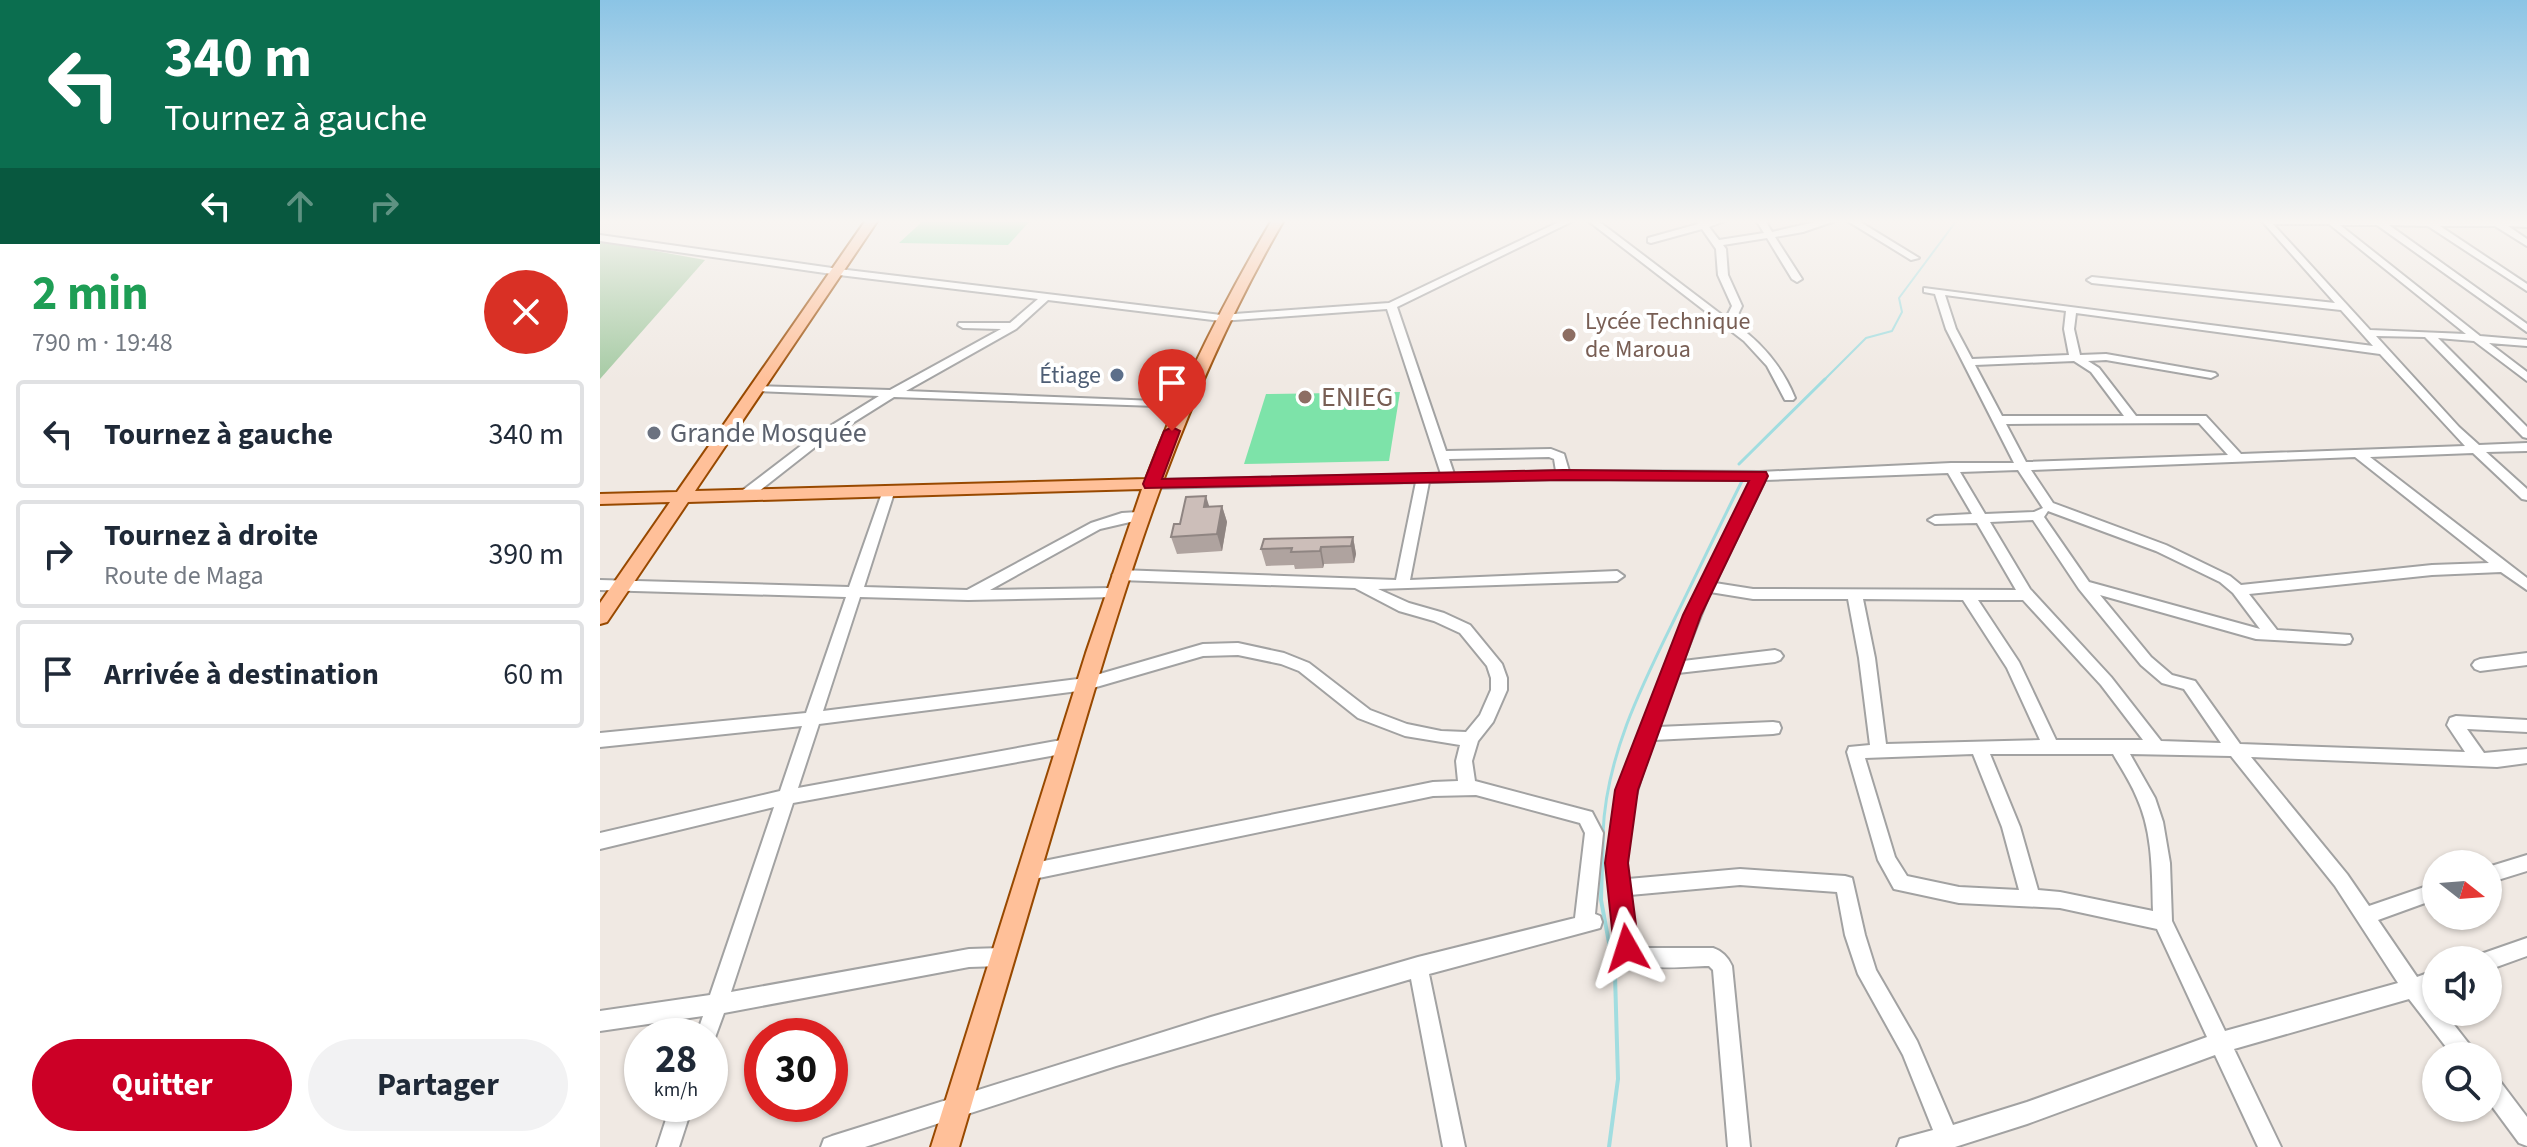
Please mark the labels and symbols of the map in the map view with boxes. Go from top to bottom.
place label: Lycée Technique de Maroua [1585,304,1750,367]
marker: Lycée Technique de Maroua [1560,326,1578,344]
pin [1138,349,1206,431]
place label: Étiage [1039,358,1101,393]
marker: Étiage [1108,366,1126,384]
place label: ENIEG [1321,377,1393,417]
marker: ENIEG [1296,388,1314,406]
place label: Grande Mosquée [670,413,867,453]
marker: Grande Mosquée [645,424,663,442]
north arrow [2422,850,2502,930]
position arrow [1585,906,1669,990]
speed limit sign: 30 [744,1018,848,1122]

